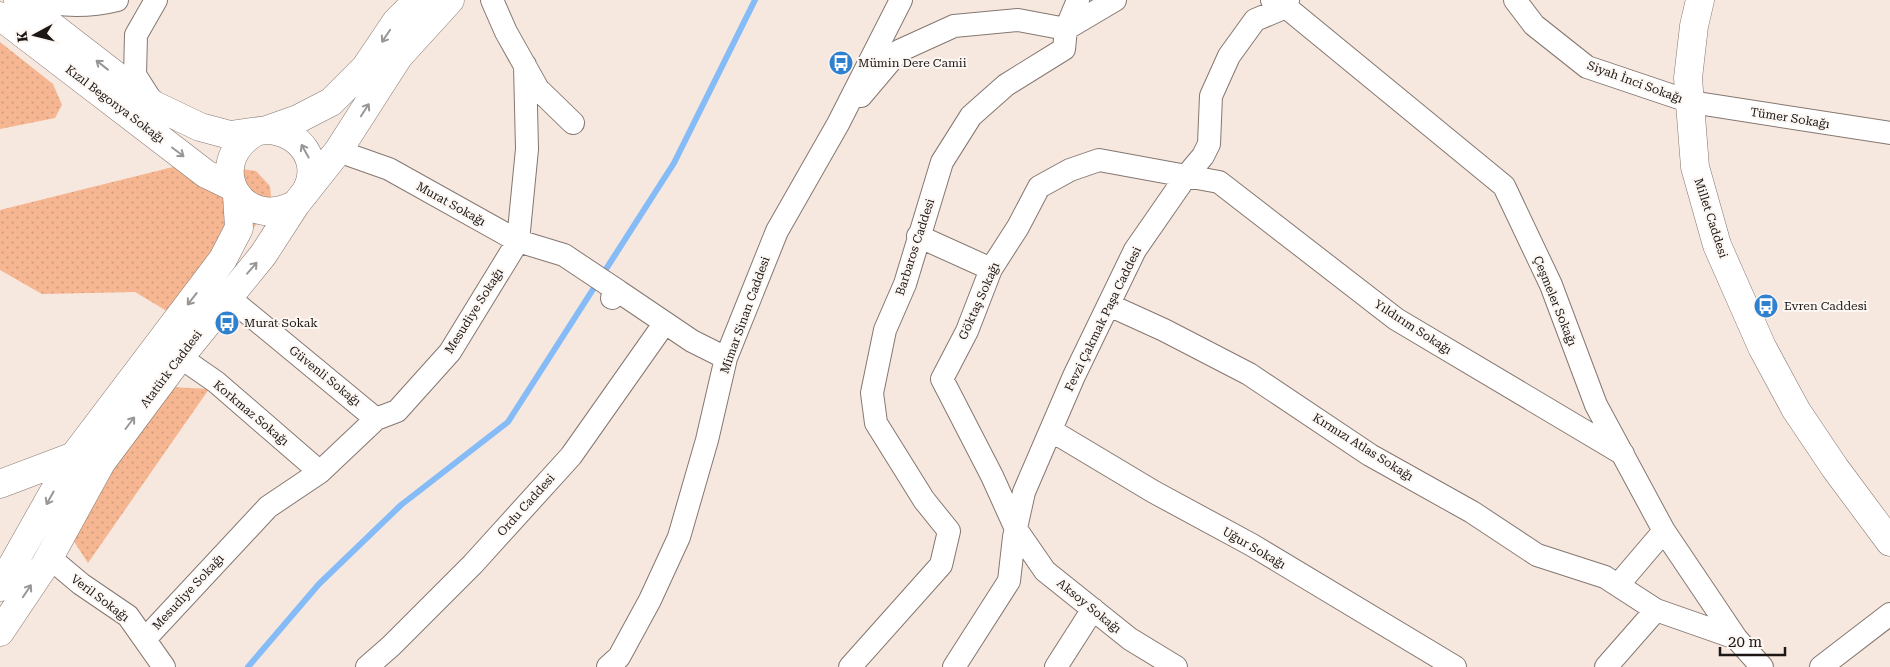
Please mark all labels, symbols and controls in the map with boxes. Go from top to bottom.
north arrow [10,10,60,60]
one-way arrow [381,29,391,43]
text: K [13,30,31,43]
bus stop icon: Mümin Dere Camii [828,50,854,76]
place label: Mümin Dere Camii [858,56,967,70]
street label: Siyah İnci Sokağı [1585,58,1685,106]
one-way arrow [95,60,109,70]
street label: Kızıl Begonya Sokağı [63,62,168,146]
one-way arrow [360,104,370,118]
street label: Tümer Sokağı [1749,105,1831,131]
one-way arrow [300,144,310,159]
one-way arrow [171,147,184,158]
street label: Millet Caddesi [1691,176,1731,260]
street label: Murat Sokağı [414,179,488,229]
street label: Barbaros Caddesi [893,197,937,297]
street label: Fevzi Çakmak Paşa Caddesi [1062,244,1144,394]
street label: Mimar Sinan Caddesi [717,254,773,375]
street label: Çeşmeler Sokağı [1531,254,1580,348]
street label: Göktaş Sokağı [956,260,1002,342]
one-way arrow [246,261,257,274]
street label: Mesudiye Sokağı [442,265,506,356]
one-way arrow [186,292,197,305]
bus stop icon: Evren Caddesi [1753,293,1779,319]
street label: Yıldırım Sokağı [1372,297,1454,357]
place label: Evren Caddesi [1784,299,1867,313]
bus stop icon: Murat Sokak [214,310,240,336]
place label: Murat Sokak [244,316,318,330]
street label: Atatürk Caddesi [137,327,205,410]
street label: Güvenli Sokağı [286,343,364,409]
street label: Korkmaz Sokağı [211,377,292,449]
street label: Kırmızı Atlas Sokağı [1310,410,1416,484]
one-way arrow [125,416,135,430]
street label: Ordu Caddesi [494,471,558,539]
one-way arrow [45,491,55,506]
street label: Uğur Sokağı [1220,524,1288,572]
street label: Mesudiye Sokağı [149,551,227,633]
street label: Veril Sokağı [68,572,132,625]
street label: Aksoy Sokağı [1054,576,1124,636]
one-way arrow [23,585,33,599]
scale bar [1720,624,1785,656]
text: 20 m [1728,633,1763,651]

